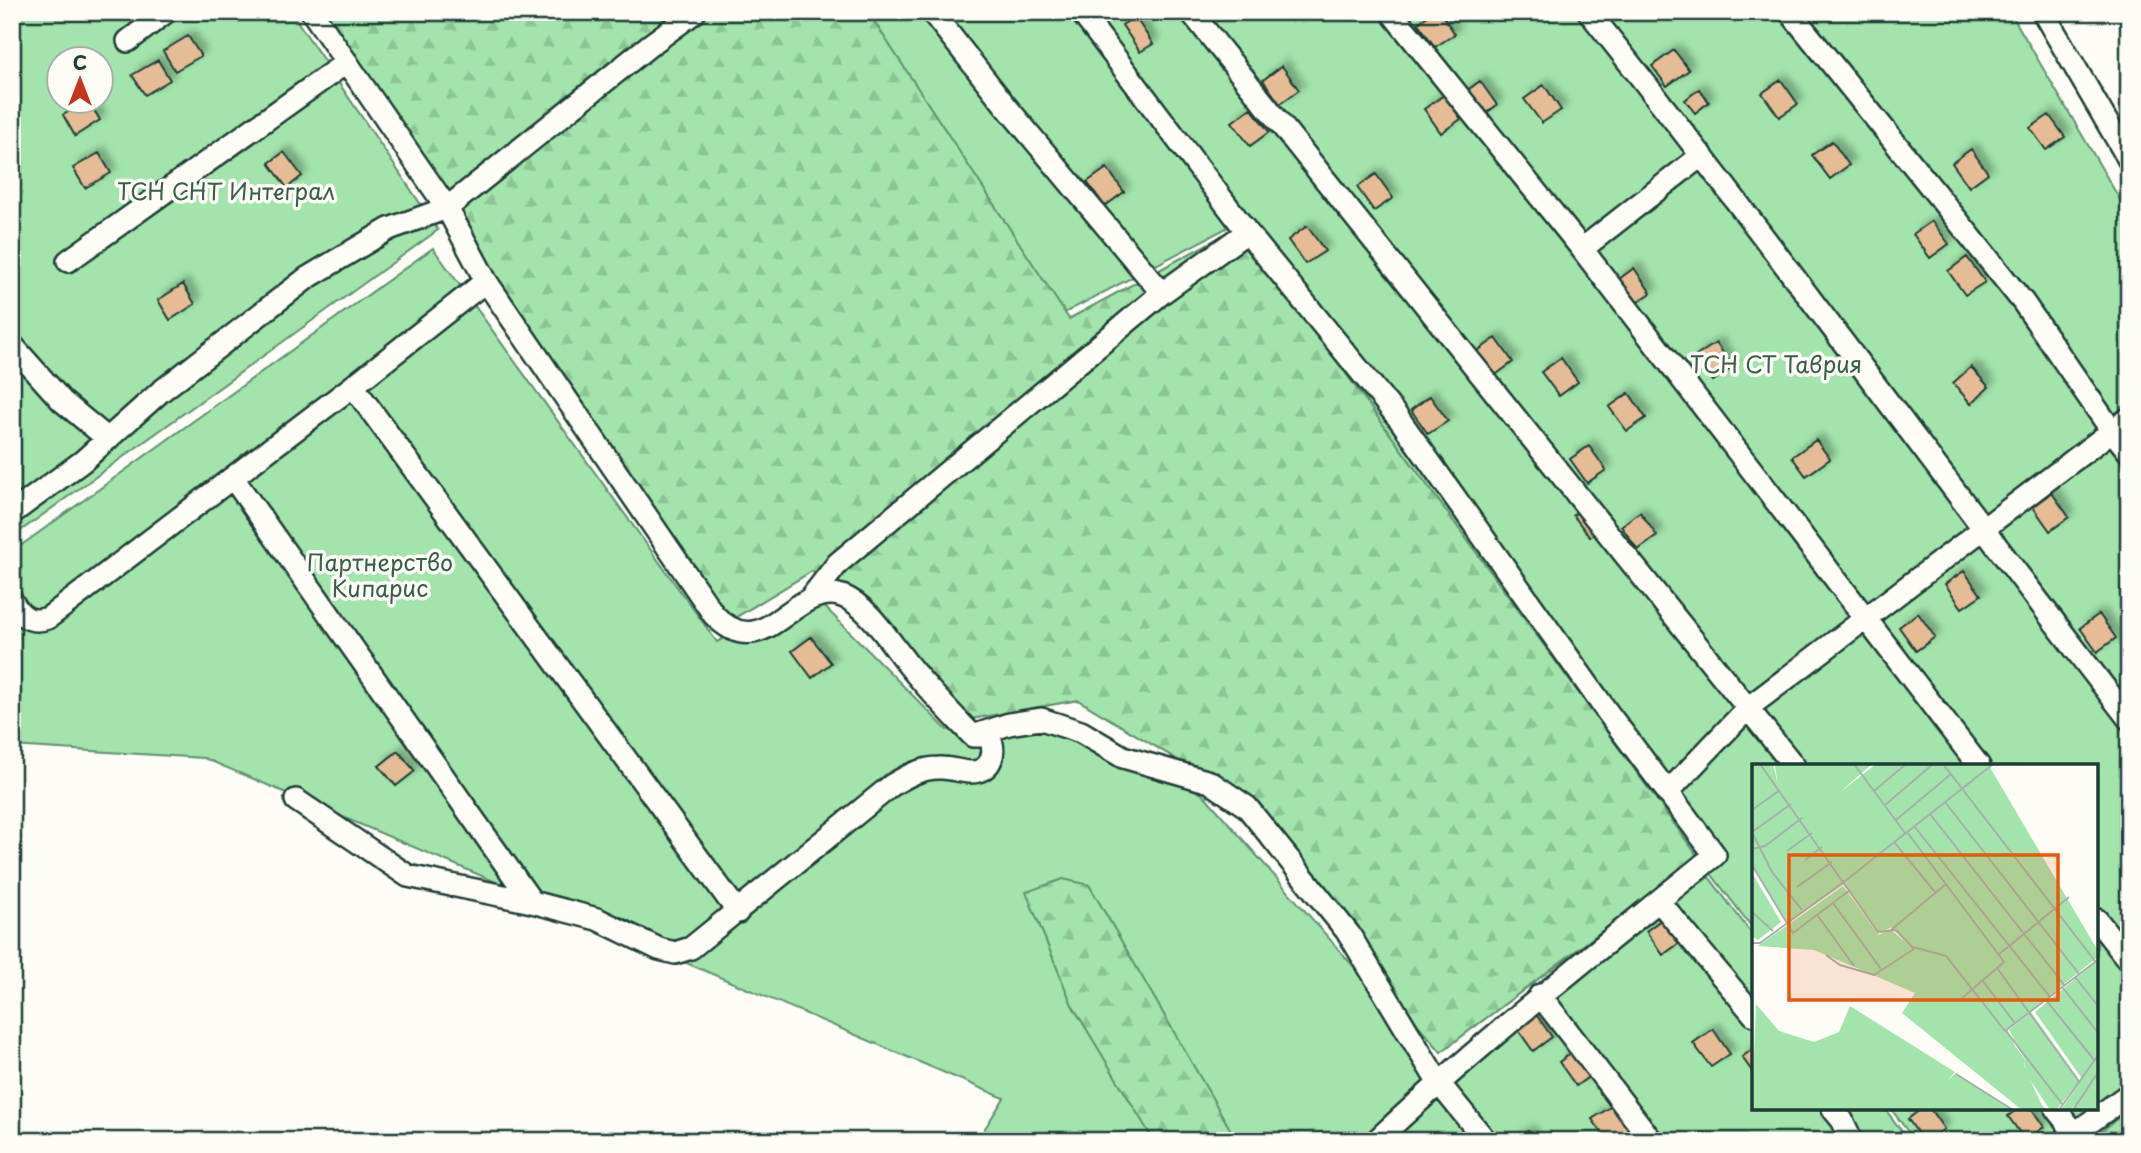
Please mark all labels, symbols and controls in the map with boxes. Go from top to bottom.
north arrow [46,46,116,116]
text: С [73,48,87,76]
park label: ТСН СНТ Интеграл [117,173,335,208]
park label: ТСН СТ Таврия [1690,346,1862,381]
park label: Партнерство Кипарис [307,544,453,605]
inset map [1752,764,2099,1111]

